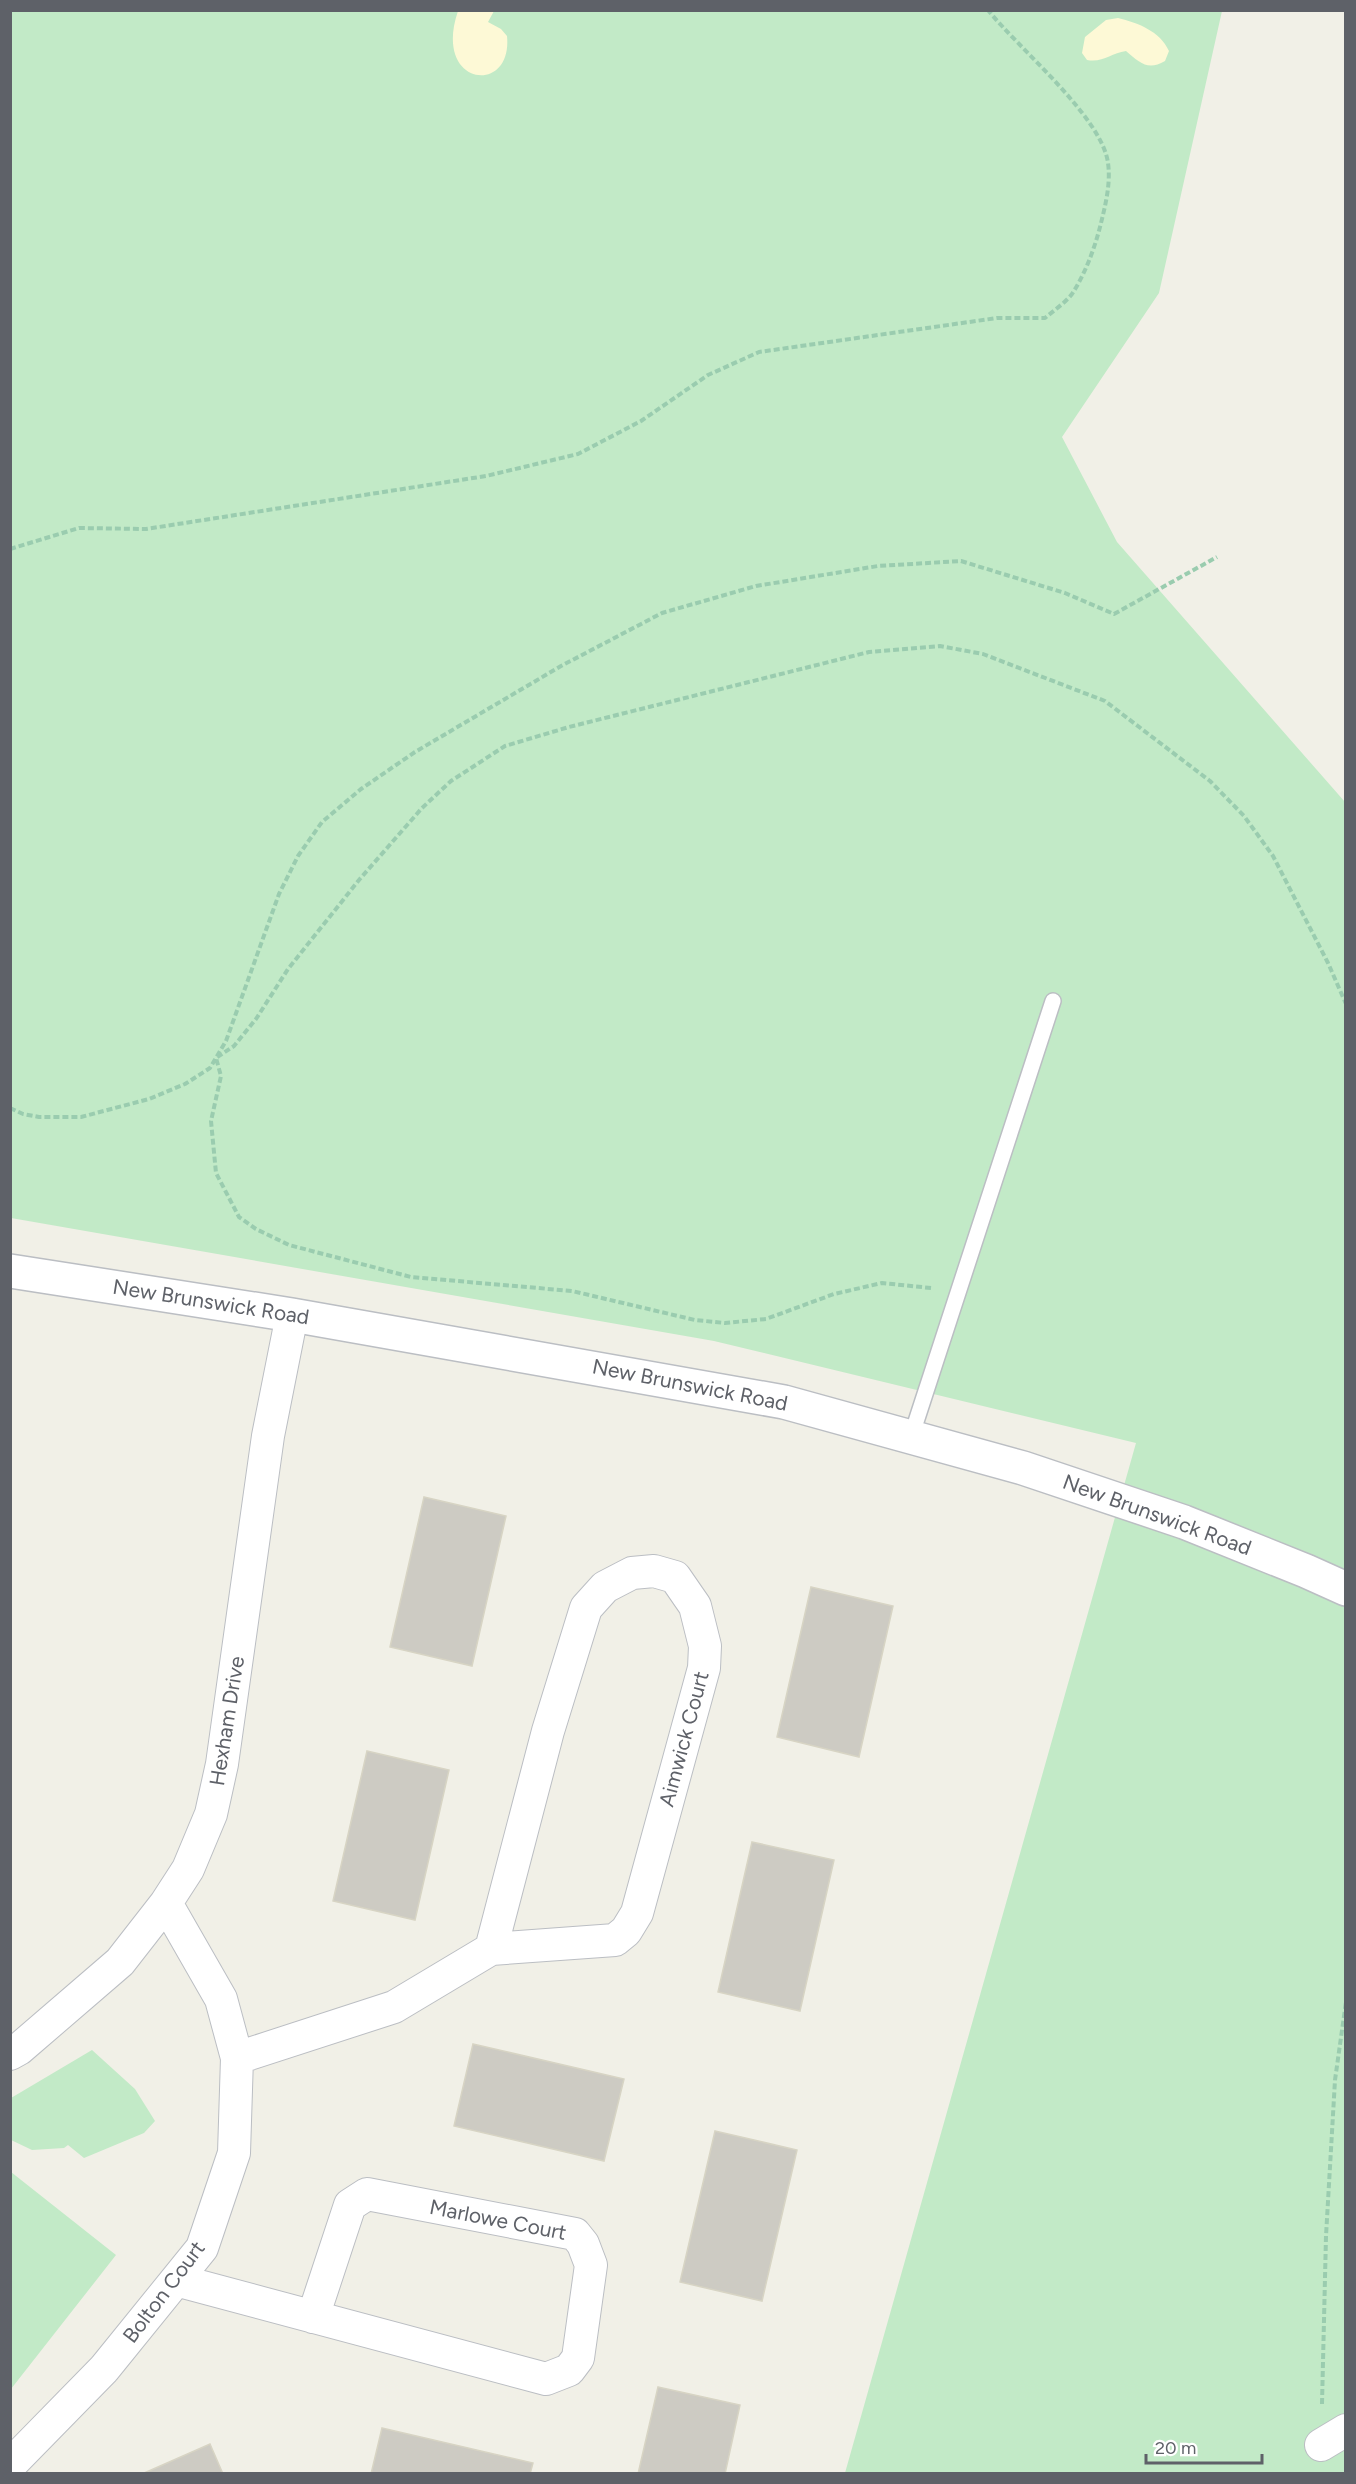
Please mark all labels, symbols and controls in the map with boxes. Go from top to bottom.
street label: New Brunswick Road [111,1274,311,1329]
street label: New Brunswick Road [590,1353,790,1416]
street label: New Brunswick Road [1060,1469,1255,1560]
street label: Hexham Drive [204,1654,249,1788]
street label: Aimwick Court [653,1668,714,1809]
street label: Marlowe Court [427,2194,569,2245]
street label: Bolton Court [117,2236,210,2347]
scale bar [1146,2427,1262,2465]
text: 20 m [1155,2437,1196,2459]

